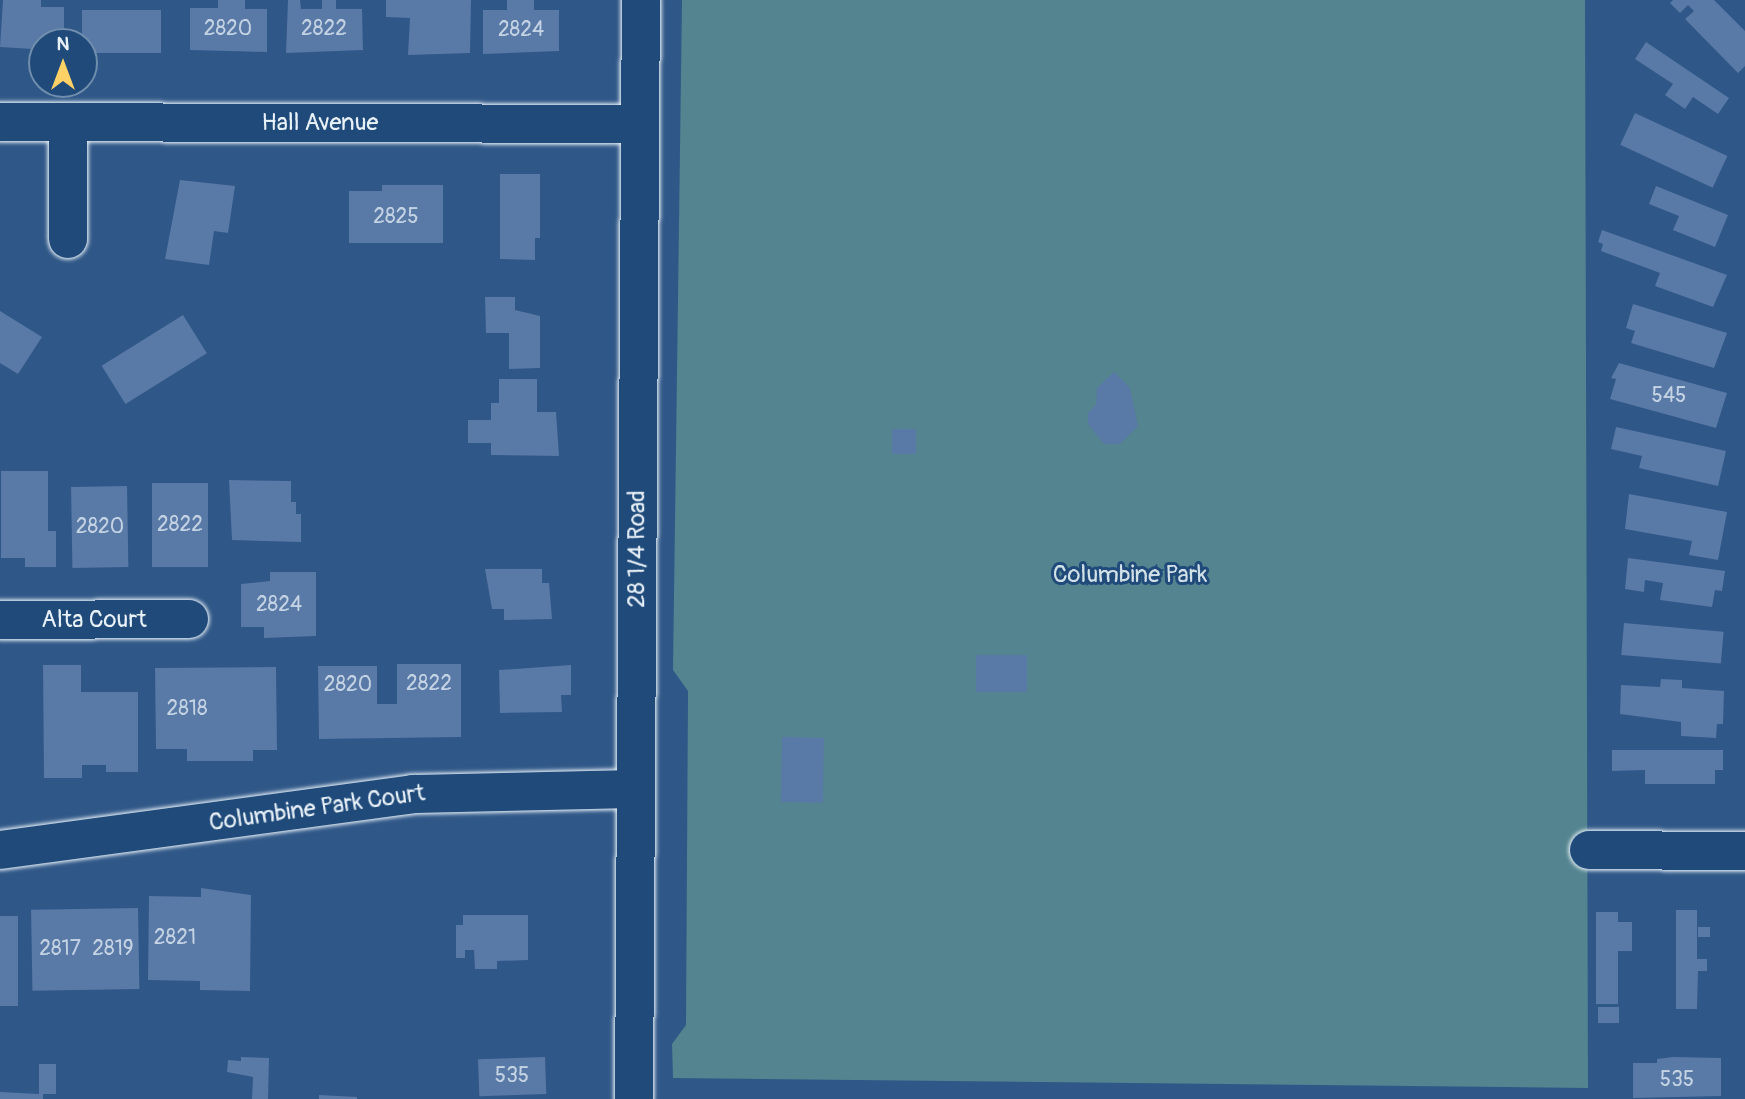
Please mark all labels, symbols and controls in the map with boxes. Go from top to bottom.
house number: 2820 [204,16,252,42]
house number: 2822 [301,16,347,42]
house number: 2824 [498,17,544,43]
north arrow [28,28,98,98]
text: N [57,32,69,56]
street label: Hall Avenue [262,109,378,137]
house number: 2825 [373,204,419,230]
house number: 545 [1652,383,1686,409]
street label: 28 1/4 Road [623,490,651,608]
house number: 2822 [157,512,203,538]
house number: 2820 [76,514,124,540]
park label: Columbine Park [1053,561,1207,589]
house number: 2824 [256,592,302,618]
street label: Alta Court [41,606,147,634]
house number: 2822 [406,671,452,697]
house number: 2820 [324,672,372,698]
house number: 2818 [166,696,208,722]
street label: Columbine Park Court [207,779,427,837]
house number: 2821 [154,925,196,951]
house number: 2817 [39,936,81,962]
house number: 2819 [92,936,134,962]
house number: 535 [495,1063,529,1089]
house number: 535 [1660,1067,1694,1093]

